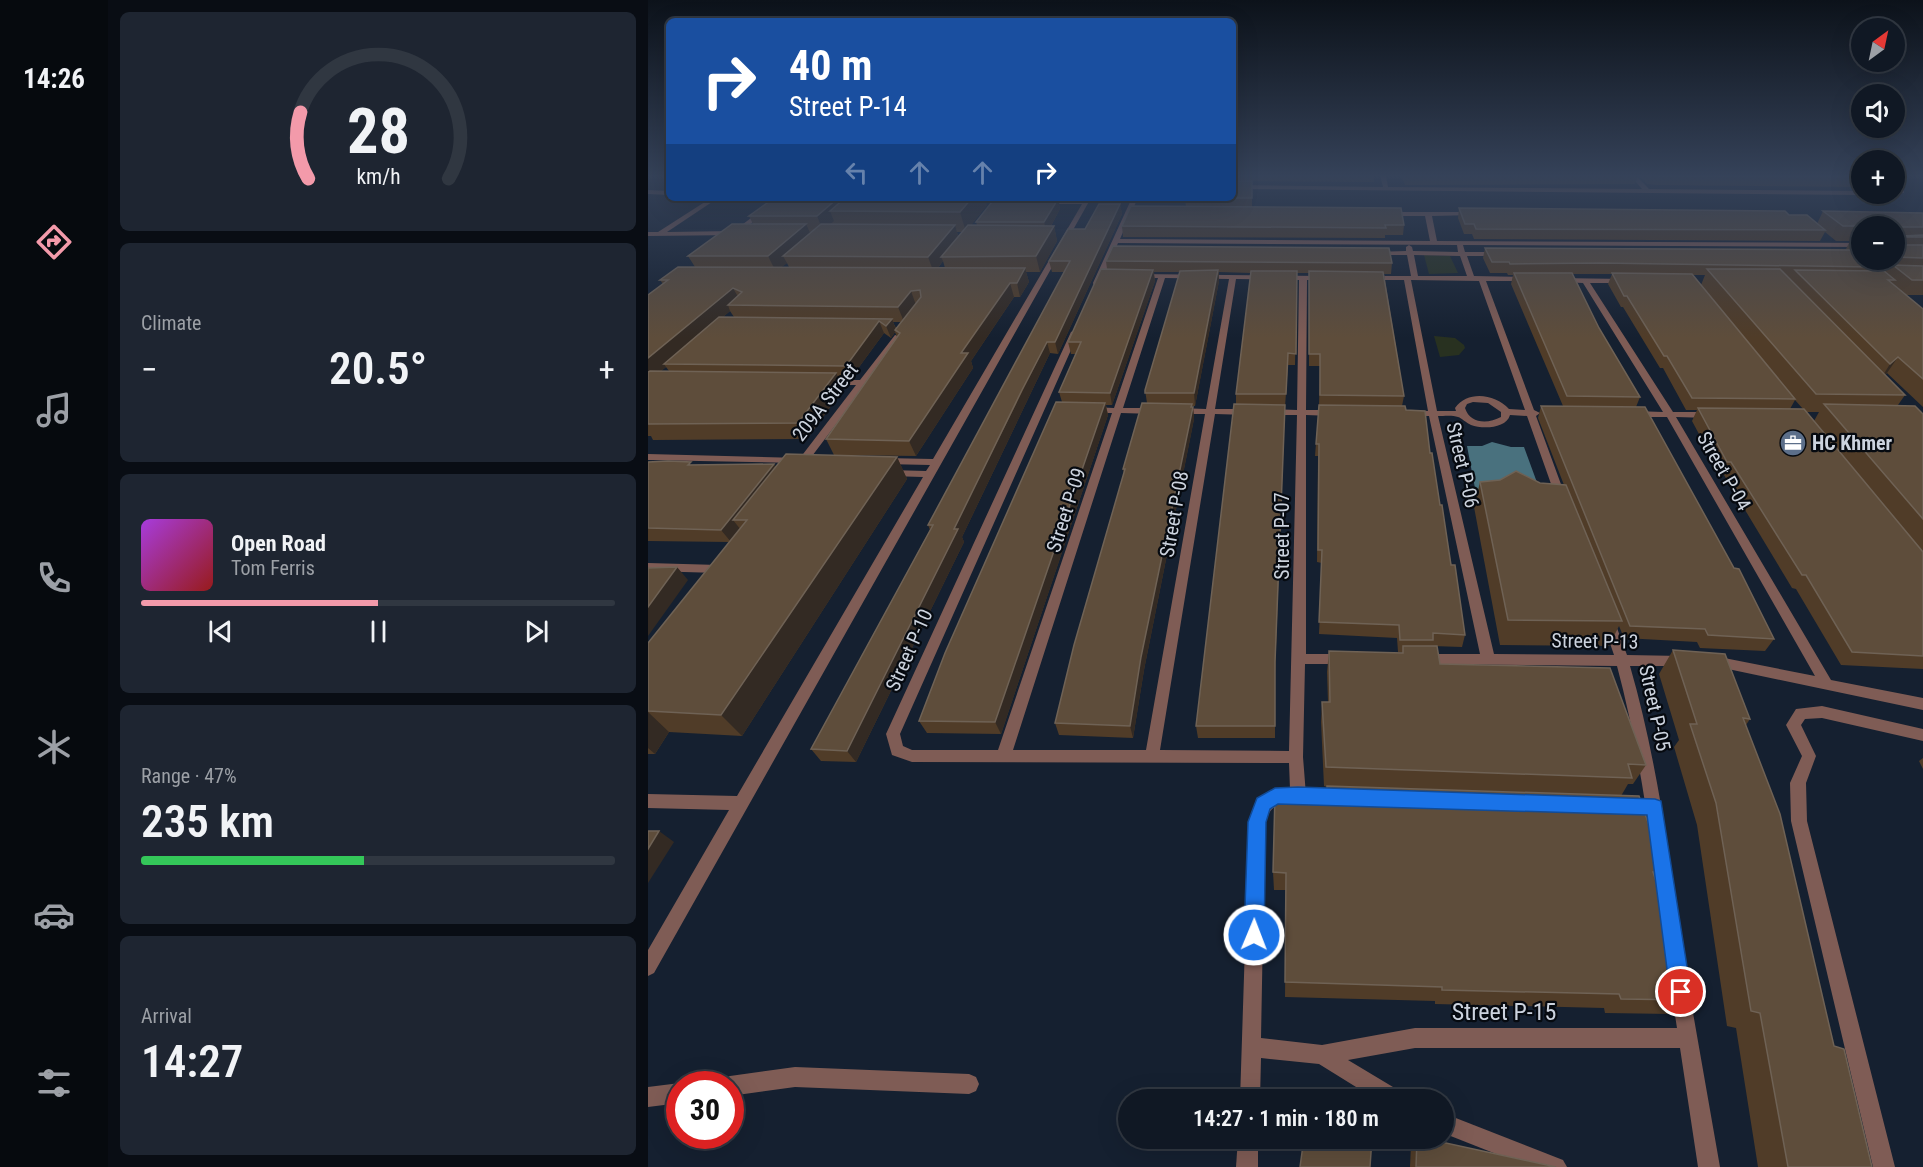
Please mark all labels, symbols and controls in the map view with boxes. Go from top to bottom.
north arrow [1851,18,1905,72]
map controls [1851,18,1905,270]
text: 40 m [789,41,872,90]
icon: right [690,42,768,120]
text: 14:26 [23,63,85,95]
button: sound [1851,84,1905,138]
text: Street P-14 [789,91,907,123]
text: 28 [346,95,410,168]
button: + [1851,150,1905,204]
icon: left [840,156,873,189]
icon: ahead [903,156,936,189]
icon: ahead [966,156,999,189]
icon: right [1029,156,1062,189]
text: km/h [356,164,400,189]
button: − [1851,216,1905,270]
icon: directions [33,221,75,263]
text: Climate [141,311,201,335]
text: 20.5° [329,342,427,395]
text: − [141,350,158,389]
text: + [599,350,615,389]
street label: 209A Street [787,358,863,446]
icon: music [33,389,75,431]
street label: Street P-06 [1441,420,1485,510]
street label: Street P-04 [1692,427,1756,515]
office icon: HC Khmer [1778,428,1808,458]
place label: HC Khmer [1812,431,1893,455]
street label: Street P-09 [1041,465,1091,555]
street label: Street P-08 [1155,469,1193,559]
street label: Street P-07 [1270,492,1294,580]
text: Open Road [231,531,326,556]
text: Tom Ferris [231,556,315,580]
icon: phone [33,557,75,599]
street label: Street P-10 [880,605,938,695]
icon: previous [204,615,237,648]
icon: pause [362,615,395,648]
icon: next [520,615,553,648]
street label: Street P-13 [1551,628,1639,654]
street label: Street P-05 [1634,663,1676,753]
icon: climate [33,726,75,768]
text: Range · 47% [141,764,237,788]
text: 235 km [141,795,274,848]
icon: car [33,894,75,936]
position arrow [1222,903,1286,967]
pin [1655,966,1706,1017]
icon: arrive [1664,975,1697,1008]
street label: Street P-15 [1452,998,1556,1026]
text: Arrival [141,1004,192,1028]
text: 14:27 [141,1035,243,1088]
icon: filters [33,1062,75,1104]
speed limit sign: 30 [666,1071,744,1149]
text: 14:27 · 1 min · 180 m [1193,1106,1379,1131]

